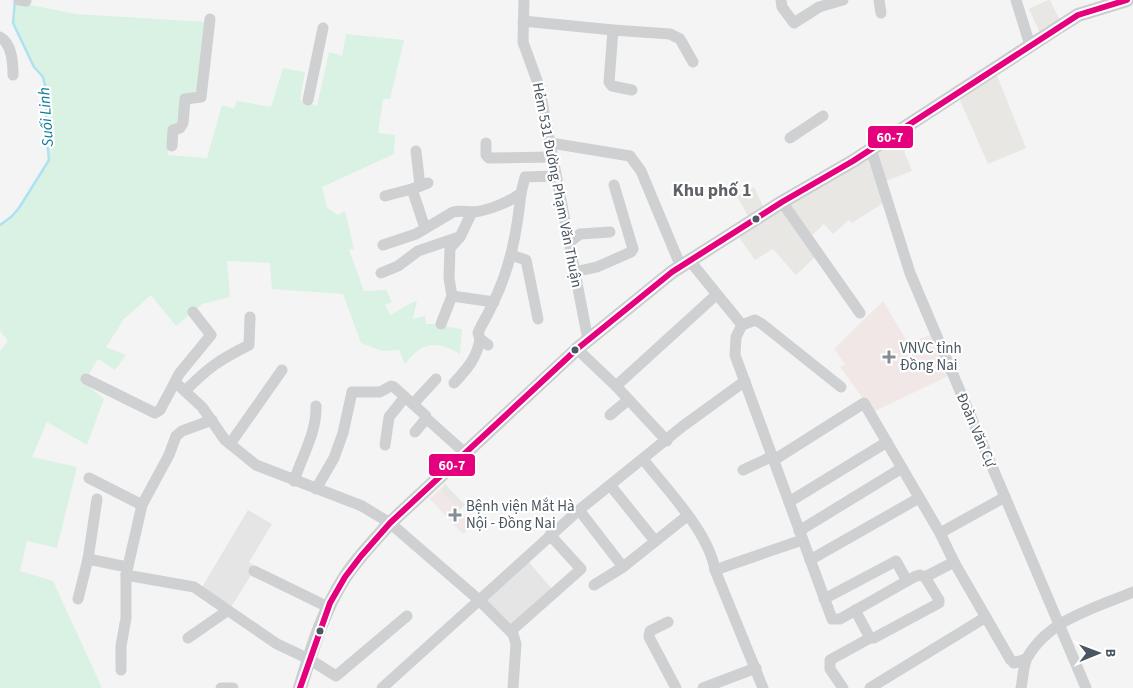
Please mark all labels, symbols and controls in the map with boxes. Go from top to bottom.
street label: Hẻm 531 Đường Phạm Văn Thuận [527,81,587,289]
water label: Suối Linh [33,86,59,148]
line badge: 60-7 [867,125,914,149]
text: 60-7 [877,128,903,148]
district label: Khu phố 1 [673,178,751,203]
unlabelled marker [751,214,761,224]
place label: VNVC tỉnh Đồng Nai [900,338,962,376]
unlabelled marker [570,345,580,355]
marker: VNVC tỉnh Đồng Nai [882,350,896,364]
street label: Đoàn Văn Cự [951,390,1001,471]
line badge: 60-7 [428,453,476,477]
text: 60-7 [439,456,465,476]
place label: Bệnh viện Mắt Hà Nội - Đồng Nai [466,496,575,534]
marker: Bệnh viện Mắt Hà Nội - Đồng Nai [448,508,462,522]
unlabelled marker [315,626,325,636]
north arrow [1073,628,1123,678]
text: B [1100,648,1120,658]

